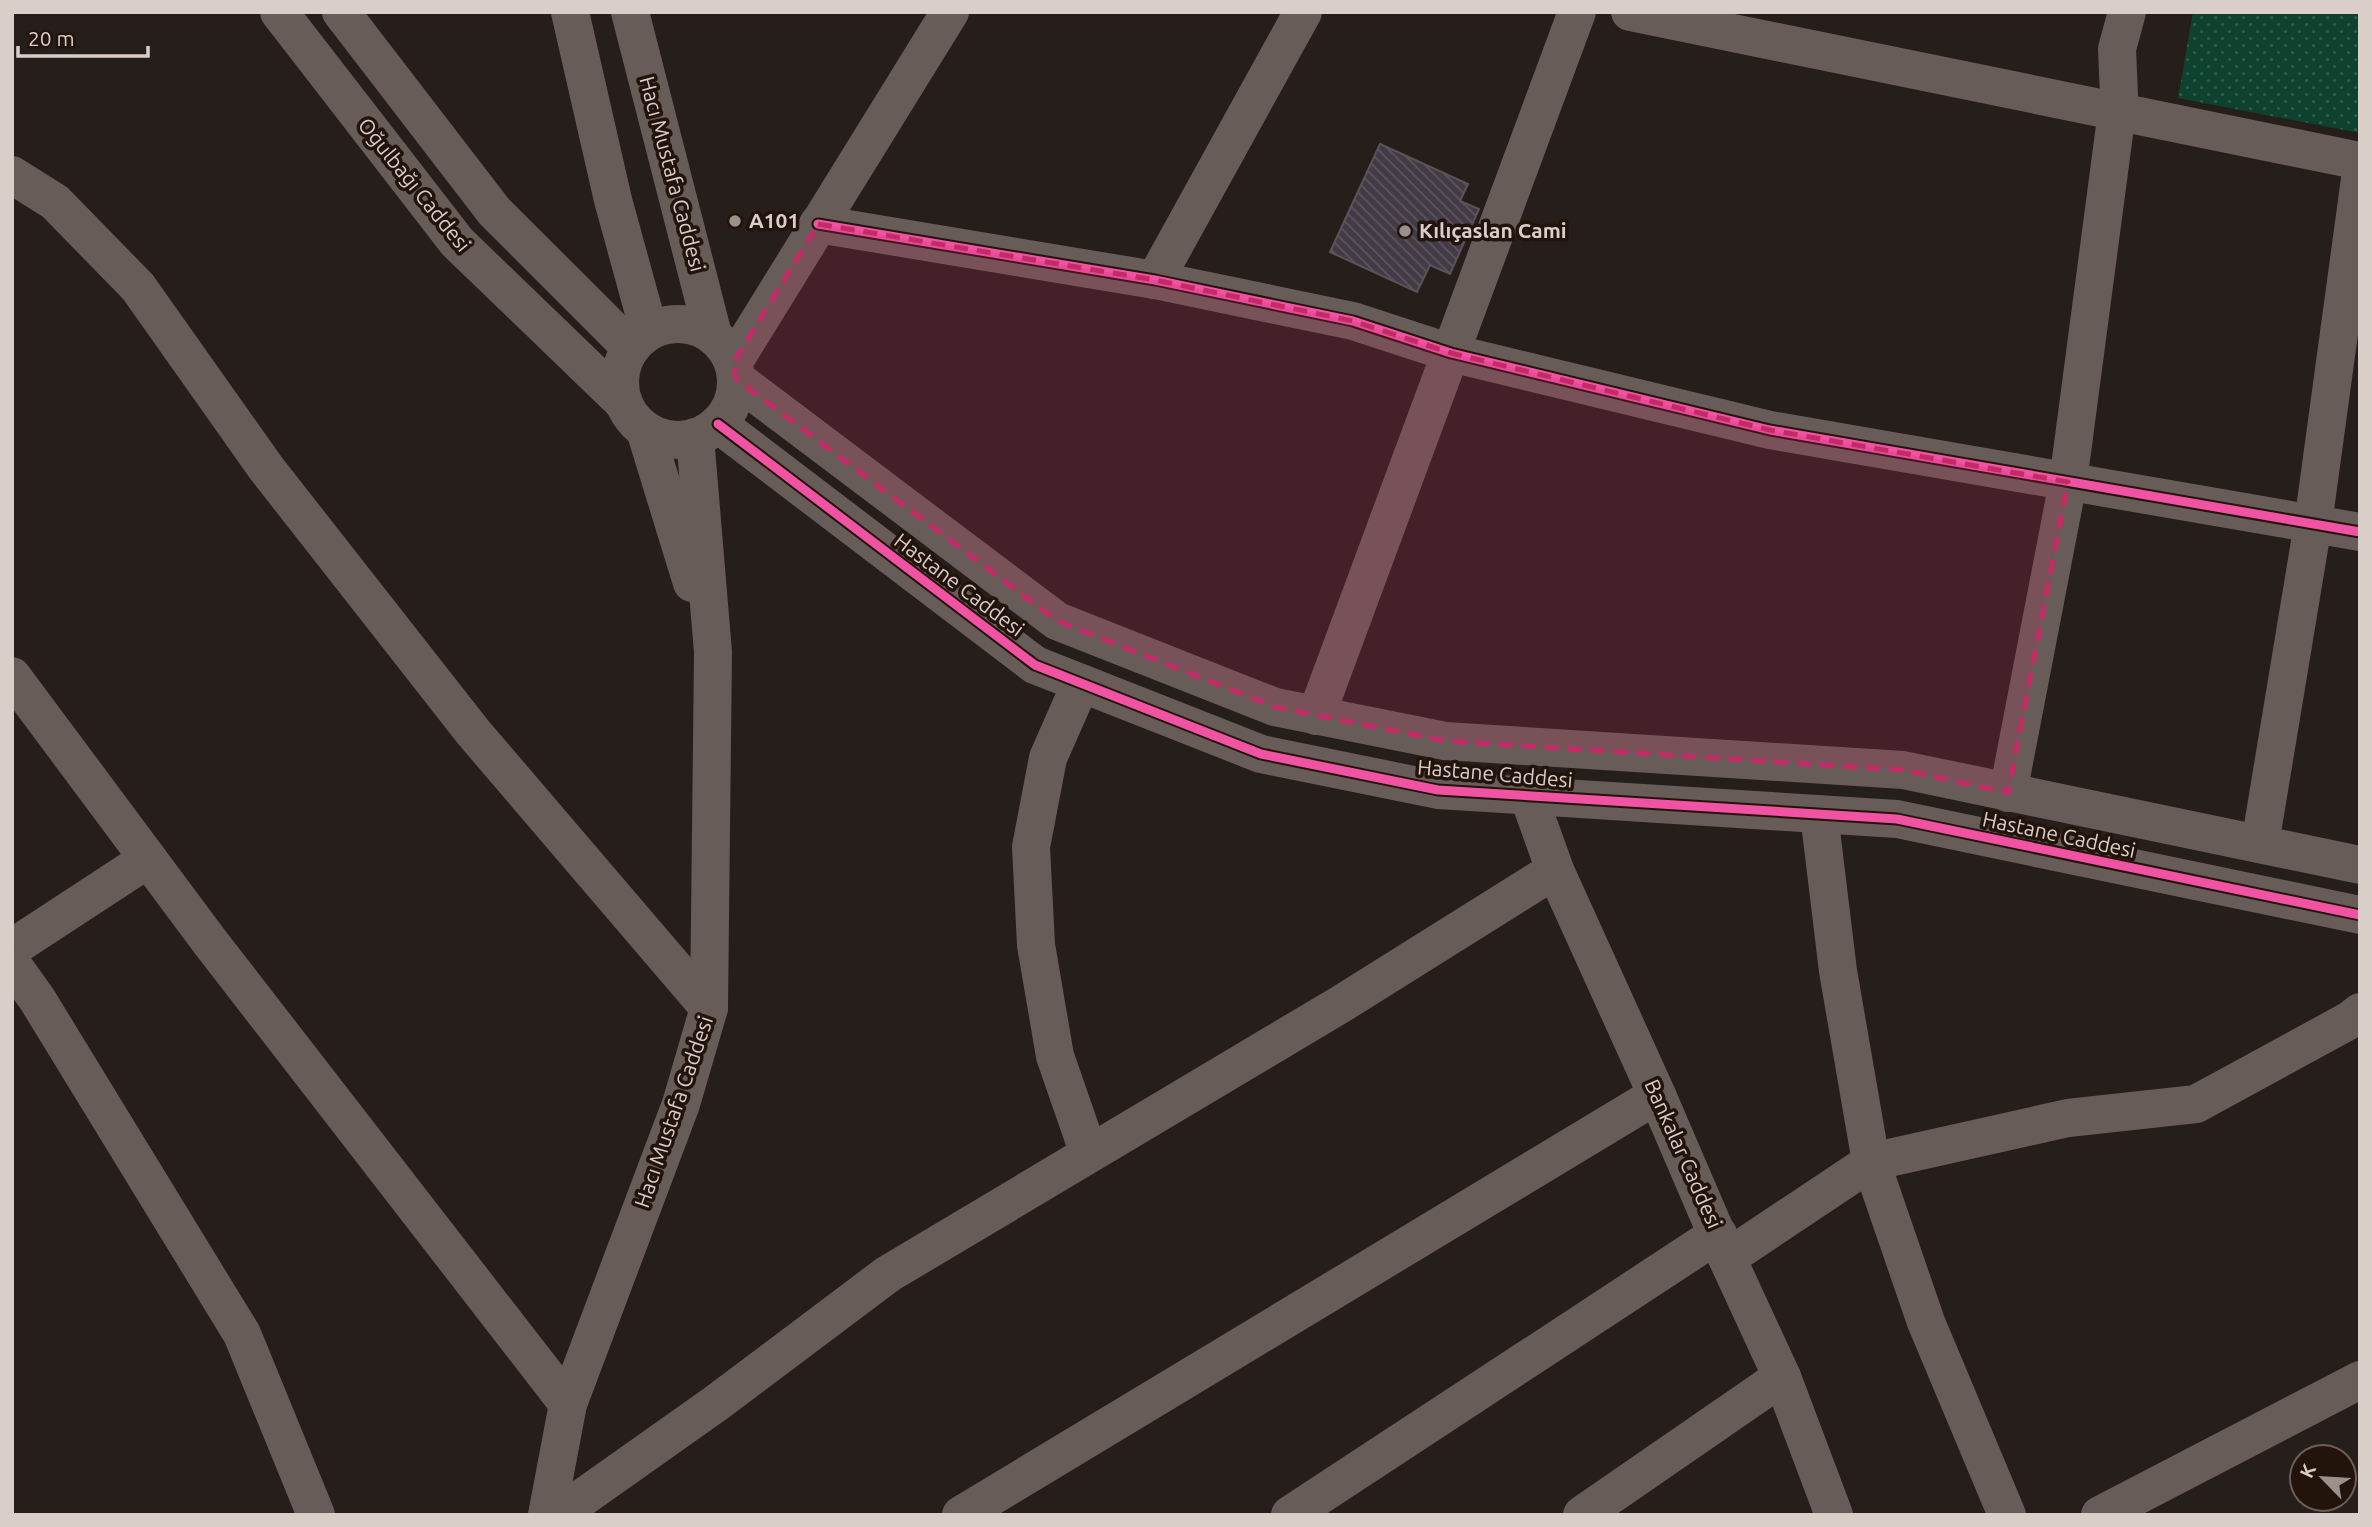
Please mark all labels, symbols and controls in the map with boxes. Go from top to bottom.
scale bar [18,14,147,58]
text: 20 m [28,26,75,50]
street label: Hacı Mustafa Caddesi [635,73,711,274]
street label: Oğulbağı Caddesi [354,113,476,256]
place label: A101 [749,208,799,232]
marker: A101 [727,213,743,229]
place label: Kılıçaslan Cami [1419,218,1567,242]
marker: Kılıçaslan Cami [1397,223,1413,239]
street label: Hastane Caddesi [890,528,1029,641]
street label: Hastane Caddesi [1416,754,1574,792]
street label: Hastane Caddesi [1980,806,2138,862]
street label: Hacı Mustafa Caddesi [629,1013,717,1211]
street label: Bankalar Caddesi [1640,1075,1728,1232]
north arrow [2288,1443,2358,1513]
text: K [2295,1460,2320,1481]

